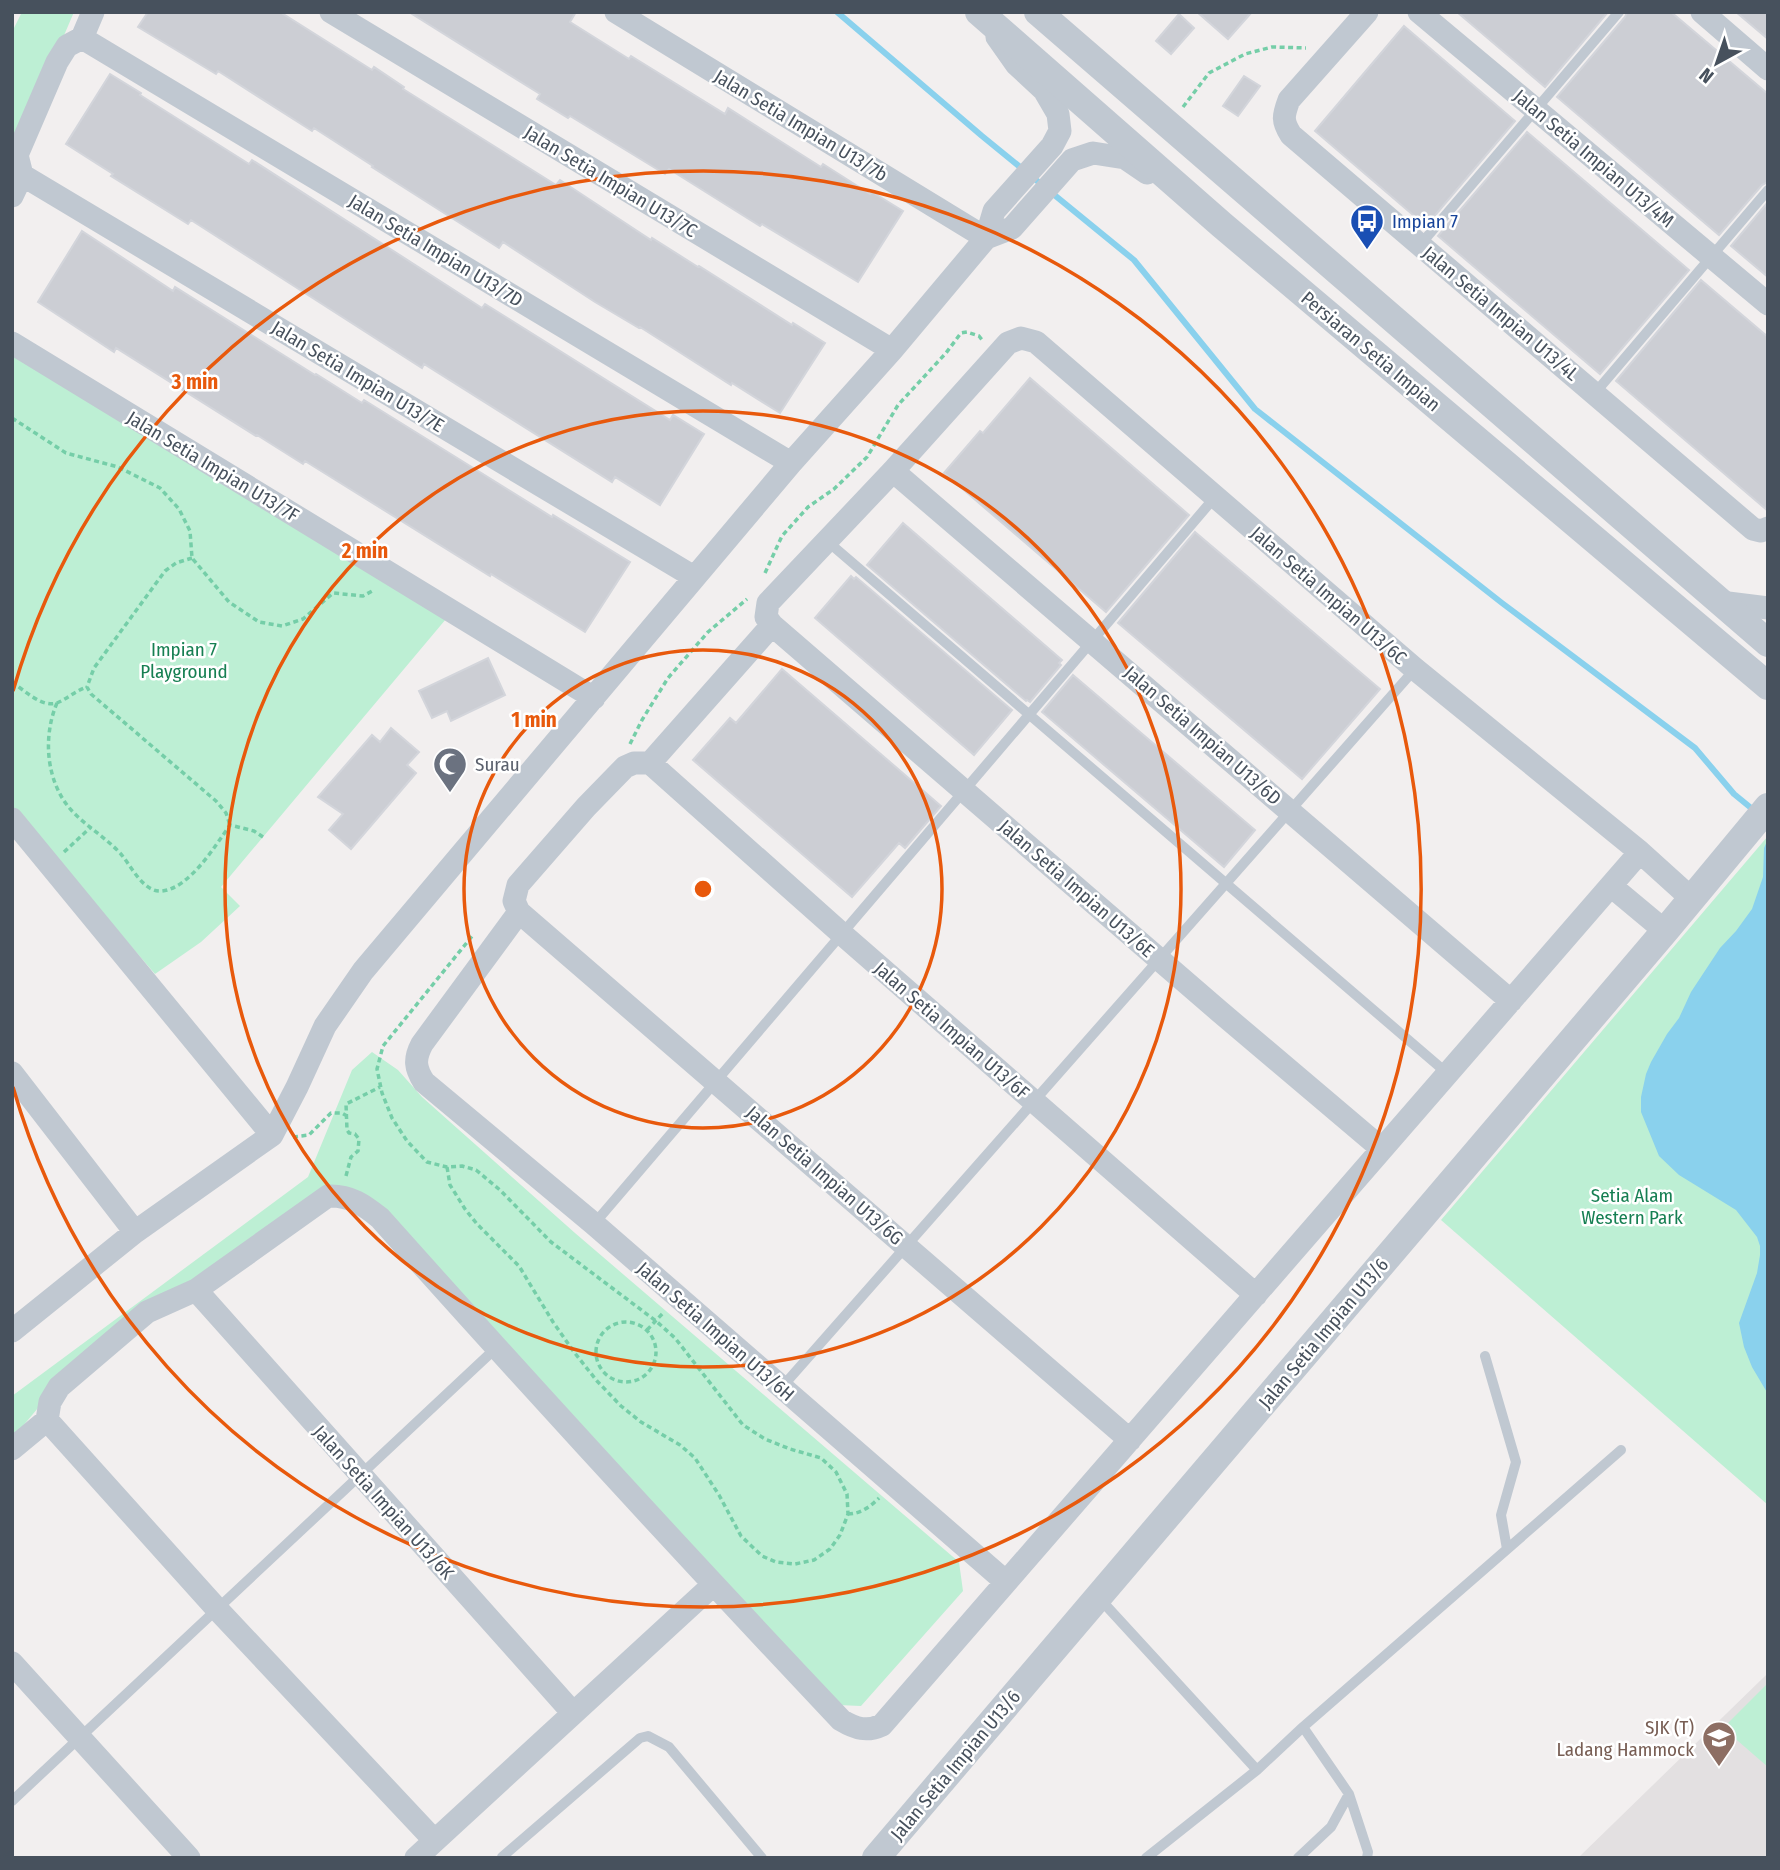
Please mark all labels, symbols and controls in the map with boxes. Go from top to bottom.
north arrow [1682,28,1752,98]
text: N [1695,63,1718,88]
street label: Jalan Setia Impian U13/7b [710,64,892,186]
street label: Jalan Setia Impian U13/4M [1509,85,1679,232]
street label: Jalan Setia Impian U13/7C [520,121,702,242]
street label: Jalan Setia Impian U13/7D [344,189,527,312]
bus stop icon: Impian 7 [1348,202,1386,251]
place label: Impian 7 [1392,210,1458,233]
street label: Jalan Setia Impian U13/4L [1418,241,1584,386]
street label: Persiaran Setia Impian [1296,286,1445,416]
street label: Jalan Setia Impian U13/7E [267,316,448,437]
text: 3 min [171,369,218,395]
street label: Jalan Setia Impian U13/7F [123,406,303,527]
street label: Jalan Setia Impian U13/6C [1246,521,1412,670]
text: 2 min [341,538,388,564]
park label: Impian 7 Playground [140,638,228,683]
street label: Jalan Setia Impian U13/6D [1119,661,1286,810]
text: 1 min [511,707,557,733]
mosque icon: Surau [431,745,469,794]
place label: Surau [475,753,520,776]
street label: Jalan Setia Impian U13/6E [994,815,1159,962]
centre of rings [691,877,715,901]
street label: Jalan Setia Impian U13/6F [870,957,1034,1104]
street label: Jalan Setia Impian U13/6G [742,1101,908,1250]
park label: Setia Alam Western Park [1581,1184,1683,1229]
street label: Jalan Setia Impian U13/6 [1254,1253,1393,1413]
street label: Jalan Setia Impian U13/6H [632,1257,799,1406]
street label: Jalan Setia Impian U13/6K [308,1421,460,1585]
street label: Jalan Setia Impian U13/6 [886,1685,1025,1845]
place label: SJK (T) Ladang Hammock [1556,1716,1694,1761]
school or university icon: SJK (T) Ladang Hammock [1700,1719,1738,1768]

